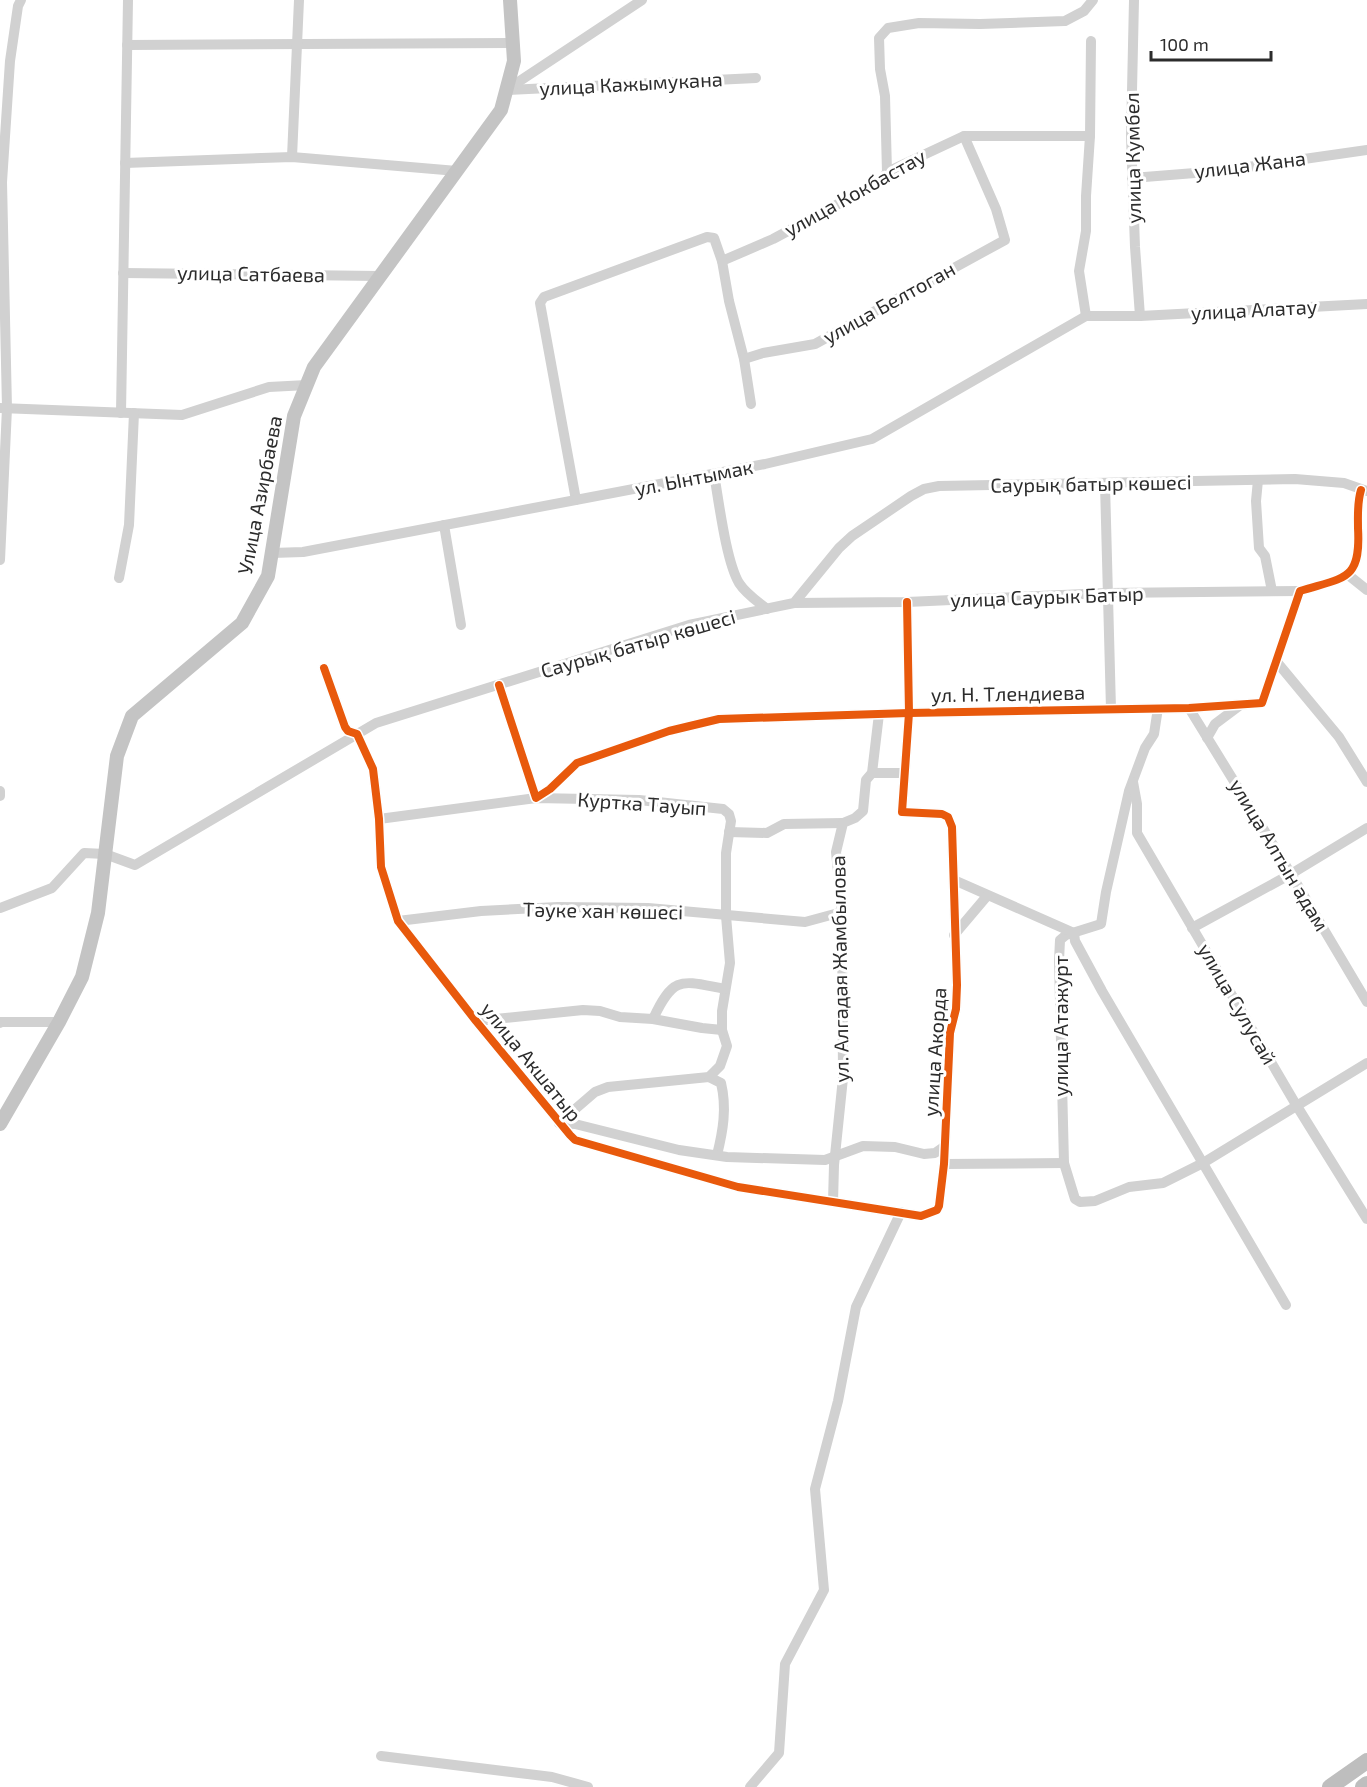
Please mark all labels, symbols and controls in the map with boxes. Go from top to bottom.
scale bar [1151,24,1271,62]
text: 100 m [1160,33,1209,55]
street label: улица Кажымукана [539,66,723,101]
street label: улица Кумбел [1119,92,1146,224]
street label: улица Кокбастау [780,143,930,242]
street label: улица Жана [1193,145,1307,184]
street label: улица Белтоган [818,256,959,349]
street label: улица Сатбаева [177,260,325,287]
street label: улица Алатау [1190,294,1318,325]
street label: Улица Азирбаева [232,413,286,576]
street label: ул. Ынтымак [633,454,755,501]
street label: Саурық батыр көшесі [990,469,1192,498]
street label: улица Саурык Батыр [950,581,1144,612]
street label: Саурық батыр көшесі [538,604,738,683]
street label: ул. Н. Тлендиева [931,680,1085,707]
street label: улица Алтын адам [1224,774,1335,935]
street label: Куртка Тауып [577,787,707,820]
street label: ул. Алгадая Жамбылова [825,855,854,1083]
street label: Тәуке хан көшесі [523,897,683,924]
street label: улица Сулусай [1193,939,1282,1069]
street label: улица Атажурт [1048,955,1073,1097]
street label: улица Акорда [918,987,951,1117]
street label: улица Акшатыр [476,997,587,1126]

